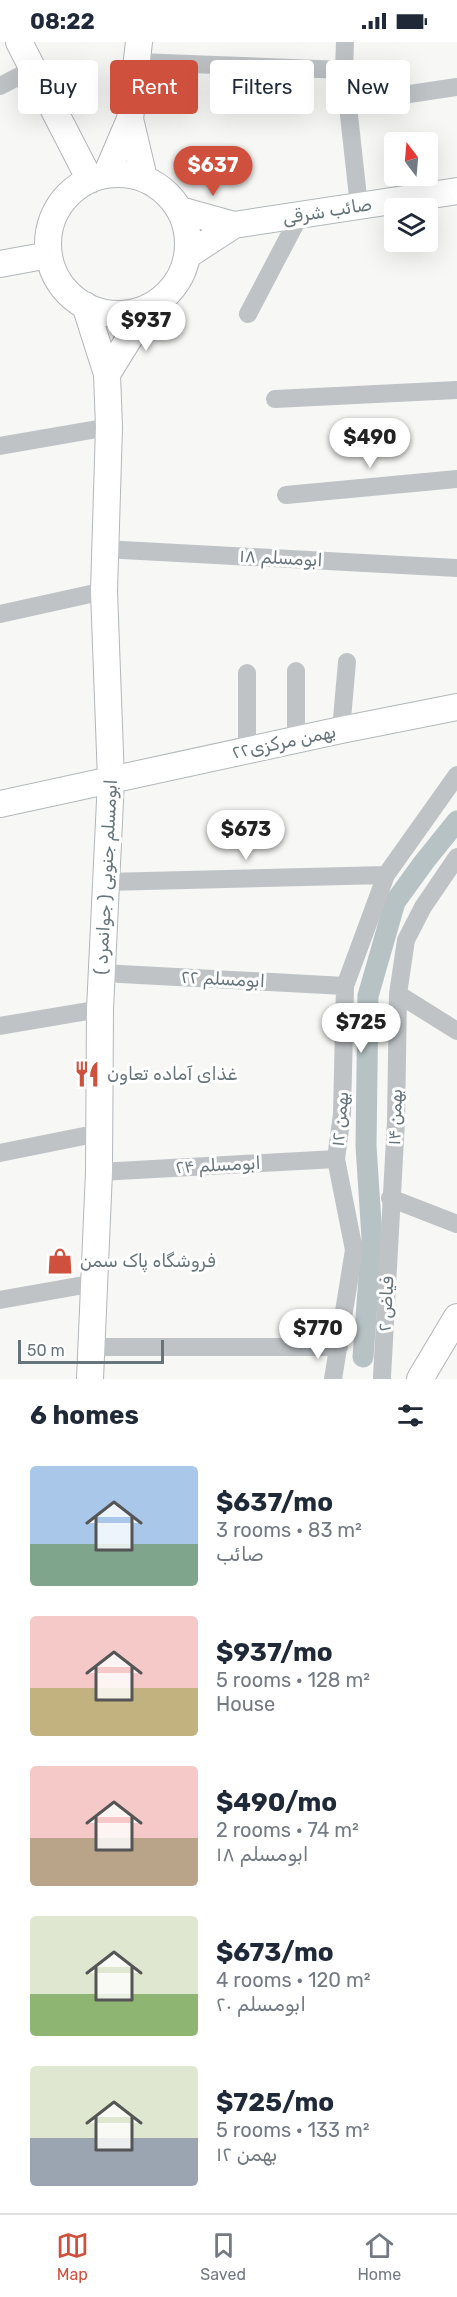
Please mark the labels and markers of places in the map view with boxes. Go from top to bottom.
pin: $637 [177,146,249,197]
pin: $937 [110,301,182,352]
pin: $490 [334,418,406,469]
pin: $673 [210,810,282,861]
pin: $725 [325,1003,397,1054]
restaurant icon: غذای آماده تعاون [72,1059,102,1089]
place label: غذای آماده تعاون [107,1063,237,1085]
shop icon: فروشگاه پاک سمن [45,1246,75,1276]
place label: فروشگاه پاک سمن [80,1250,216,1273]
pin: $770 [282,1309,354,1360]

